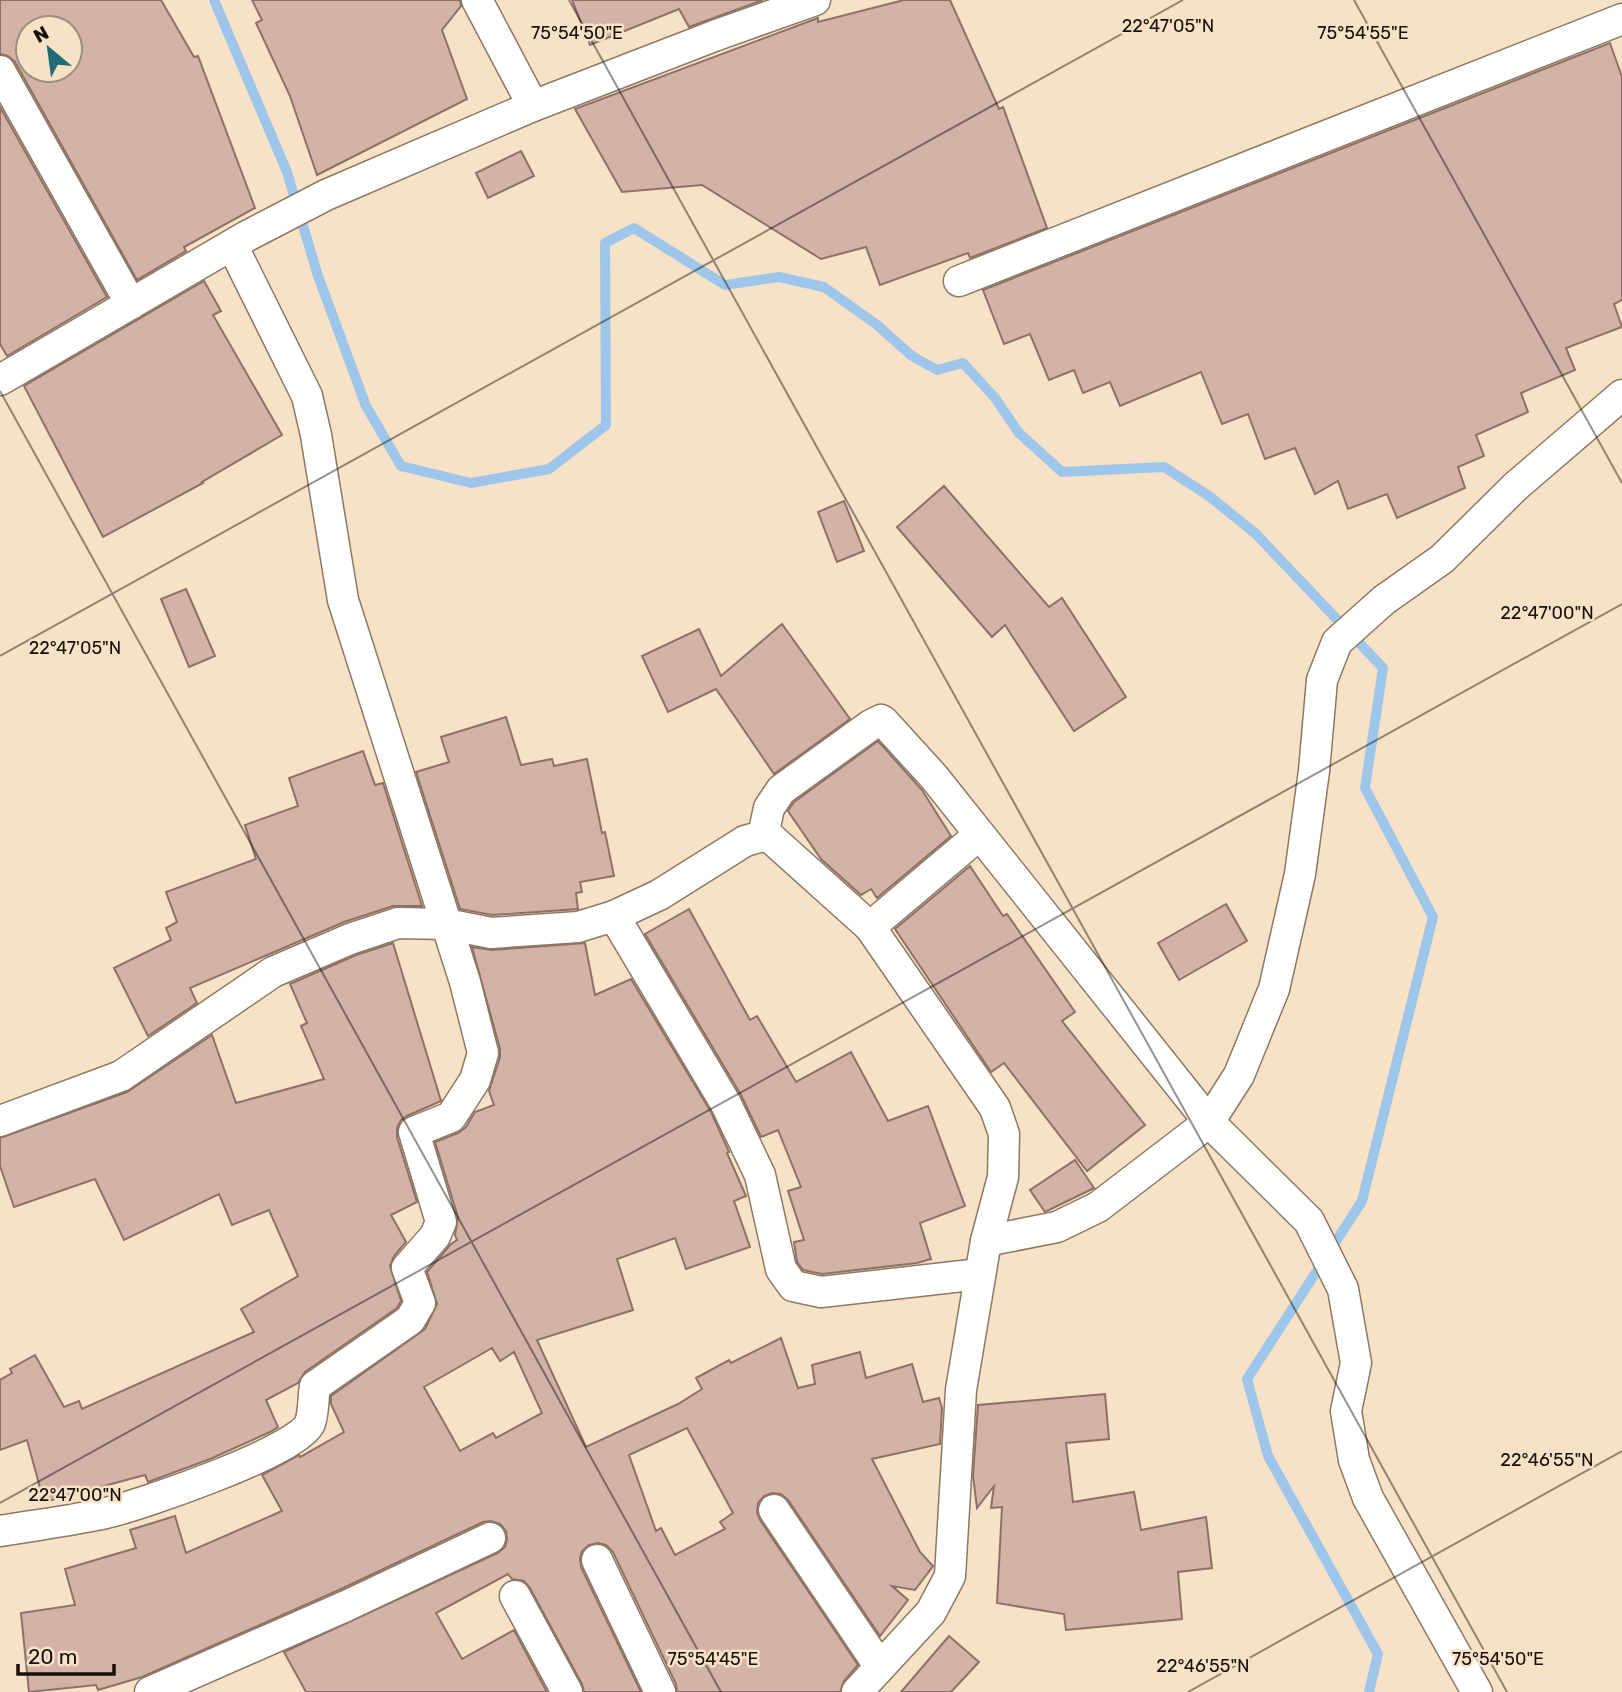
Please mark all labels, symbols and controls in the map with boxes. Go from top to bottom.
north arrow [14,14,84,84]
text: 22°47'05"N [1122,15,1214,37]
text: N [29,21,53,48]
text: 75°54'50"E [531,22,623,44]
text: 75°54'55"E [1317,22,1409,44]
text: 22°47'00"N [1500,602,1594,624]
text: 22°47'05"N [29,637,121,659]
text: 22°46'55"N [1500,1449,1594,1471]
text: 22°47'00"N [28,1484,122,1506]
scale bar [18,1632,114,1676]
text: 20 m [28,1644,77,1669]
text: 75°54'45"E [668,1648,758,1670]
text: 75°54'50"E [1452,1648,1544,1670]
text: 22°46'55"N [1156,1655,1250,1677]

